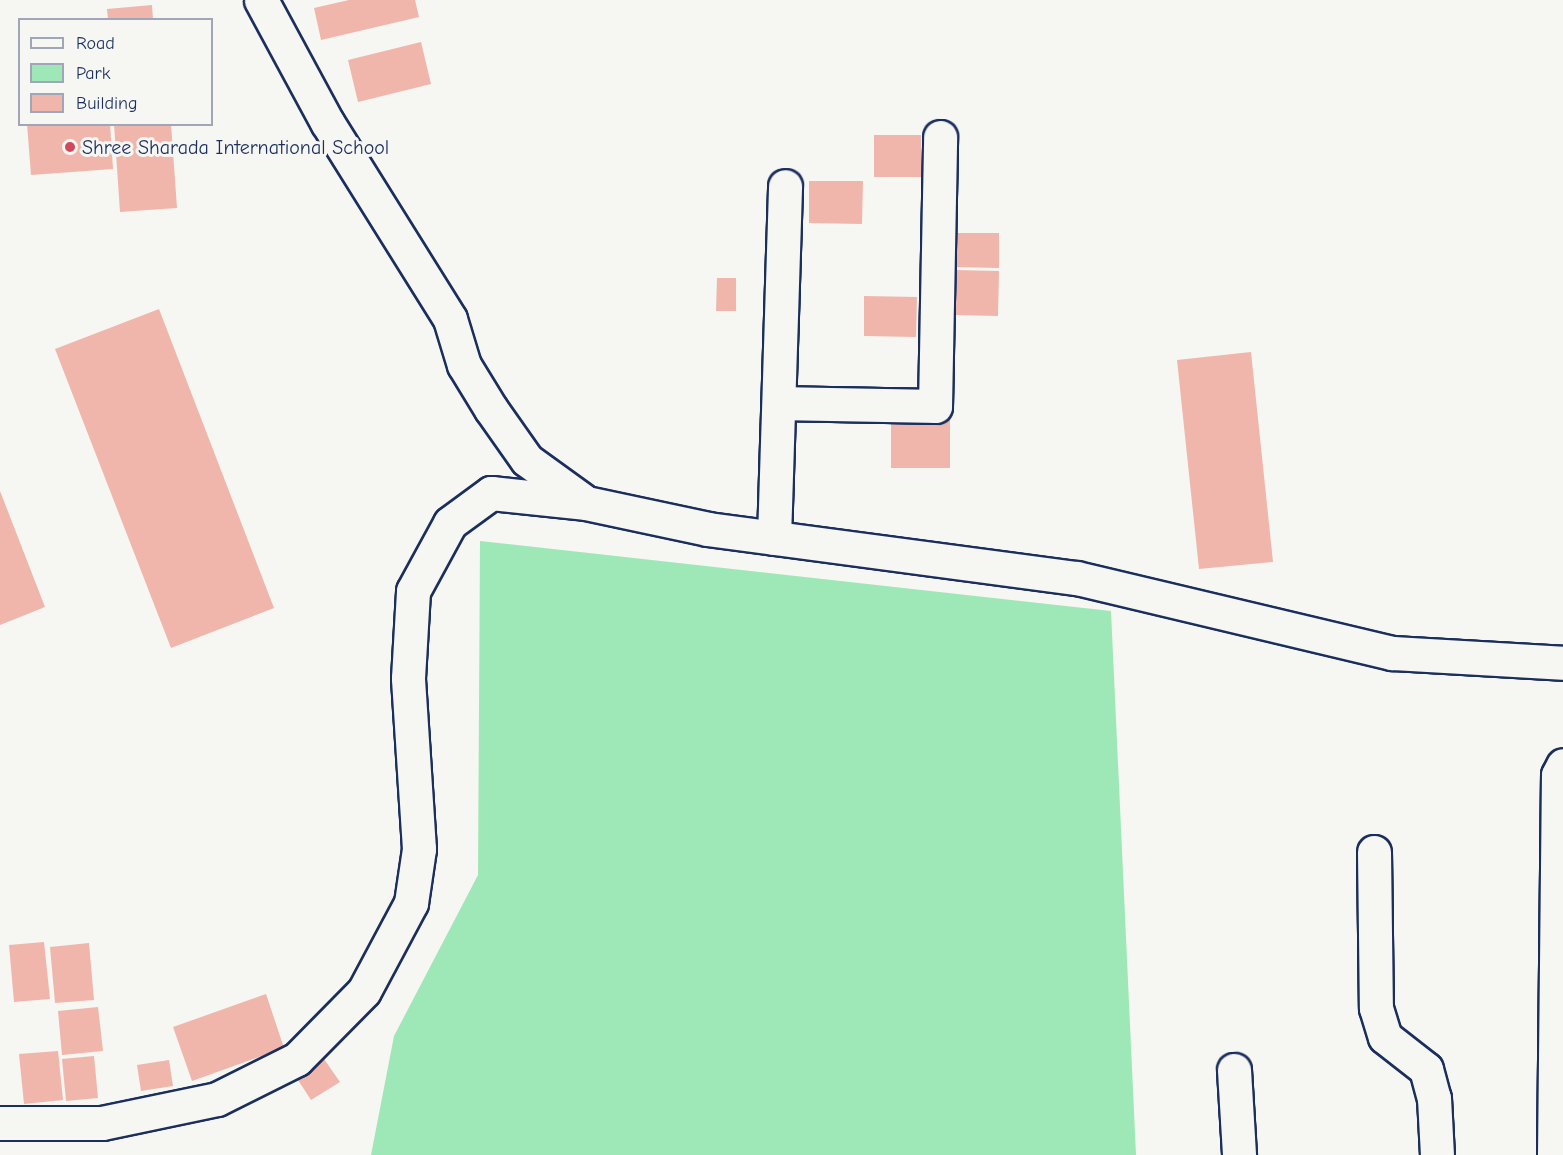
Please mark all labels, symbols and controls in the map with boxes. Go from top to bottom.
legend [18,18,213,126]
text: Road [76,33,115,54]
text: Park [76,63,110,84]
text: Building [76,93,138,114]
place label: Shree Sharada International School [82,135,389,159]
marker: Shree Sharada International School [63,140,77,154]

